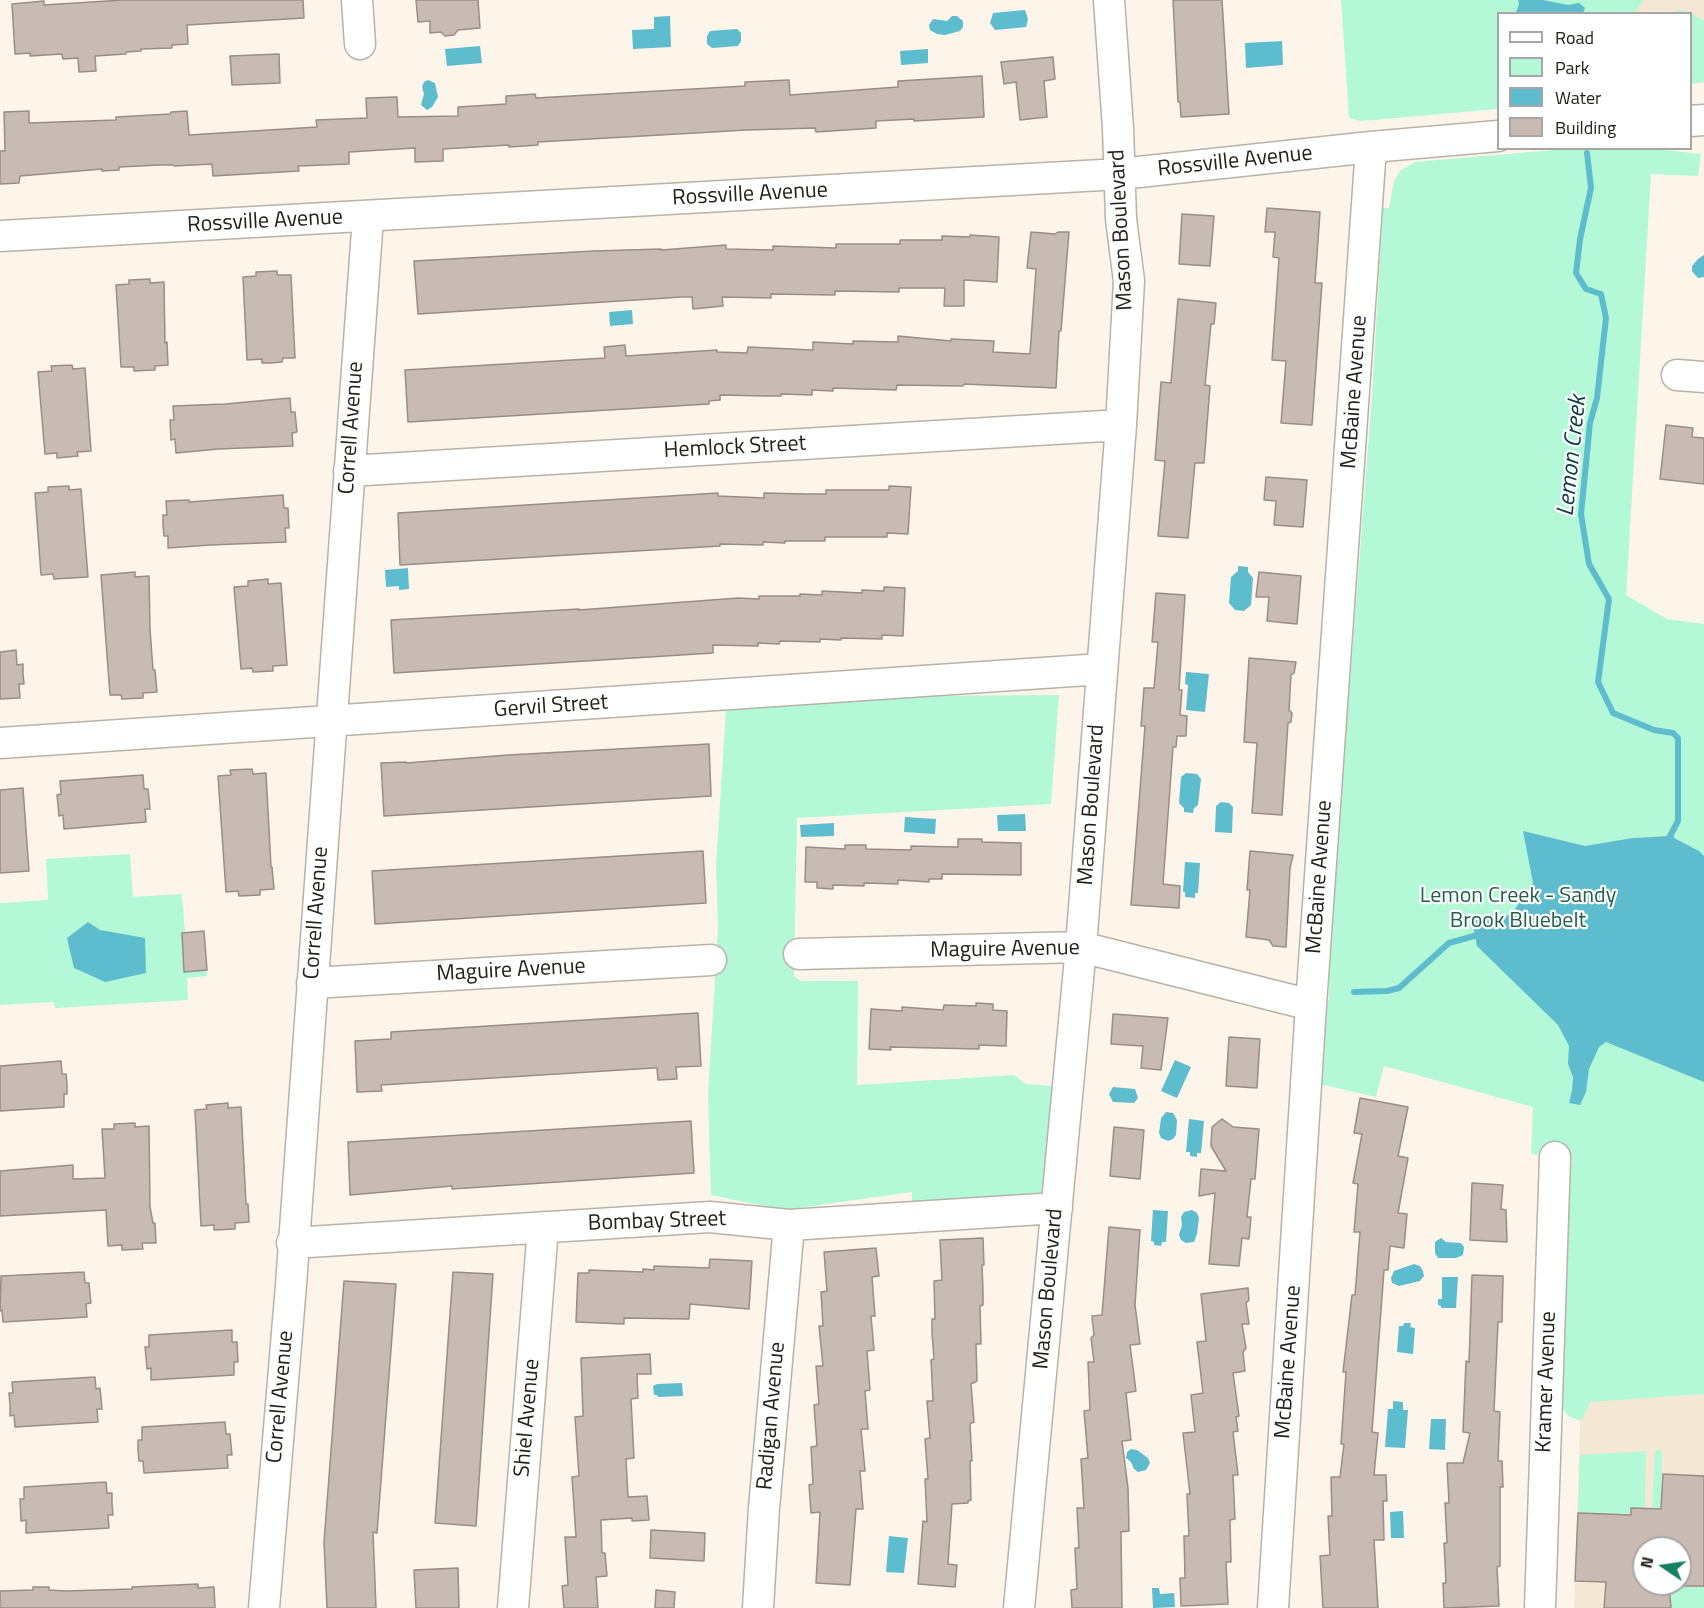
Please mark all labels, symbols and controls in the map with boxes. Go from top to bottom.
legend [1497,12,1692,150]
text: Road [1555,24,1594,51]
text: Park [1555,54,1589,81]
text: Water [1555,84,1601,111]
text: Building [1555,114,1616,141]
street label: Rossville Avenue [1156,141,1314,183]
street label: Mason Boulevard [1105,149,1139,311]
street label: Rossville Avenue [672,178,828,212]
street label: Rossville Avenue [187,205,343,239]
street label: McBaine Avenue [1336,314,1374,470]
street label: Correll Avenue [334,361,370,495]
water label: Lemon Creek [1552,394,1594,518]
street label: Hemlock Street [663,431,807,465]
street label: Gervil Street [493,690,609,724]
street label: Mason Boulevard [1073,724,1111,886]
street label: McBaine Avenue [1301,799,1339,955]
street label: Correll Avenue [299,846,335,980]
park label: Lemon Creek - Sandy Brook Bluebelt [1420,884,1616,936]
street label: Maguire Avenue [930,935,1080,965]
street label: Maguire Avenue [436,954,586,988]
street label: Bombay Street [587,1206,727,1238]
street label: Mason Boulevard [1029,1208,1069,1370]
street label: McBaine Avenue [1270,1284,1308,1440]
street label: Kramer Avenue [1531,1311,1563,1453]
street label: Correll Avenue [262,1329,300,1465]
street label: Radigan Avenue [752,1341,792,1491]
street label: Shiel Avenue [510,1358,546,1478]
north arrow [1632,1536,1692,1596]
text: N [1633,1554,1659,1571]

